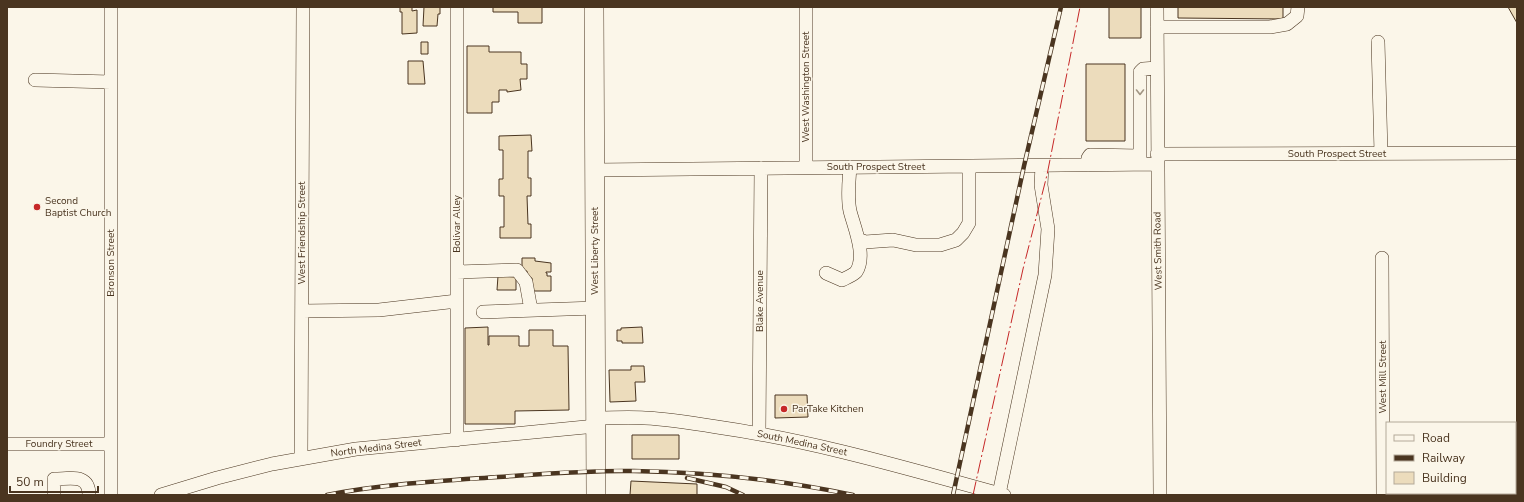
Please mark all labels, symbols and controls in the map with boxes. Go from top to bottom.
street label: West Washington Street [799,31,813,143]
one-way arrow [1136,89,1144,95]
street label: South Prospect Street [1288,147,1387,161]
street label: South Prospect Street [827,160,926,174]
street label: West Friendship Street [295,181,309,285]
place label: Second Baptist Church [45,194,111,220]
street label: Bolivar Alley [450,194,464,253]
marker: Second Baptist Church [32,202,42,212]
street label: West Liberty Street [588,207,602,295]
street label: West Smith Road [1150,211,1166,290]
street label: Bronson Street [104,229,118,297]
street label: Blake Avenue [753,270,767,332]
street label: West Mill Street [1376,340,1390,414]
place label: ParTake Kitchen [792,402,864,416]
marker: ParTake Kitchen [779,404,789,414]
legend [1386,422,1516,494]
street label: South Medina Street [756,427,849,460]
text: Road [1422,430,1450,446]
street label: North Medina Street [330,435,423,461]
street label: Foundry Street [26,437,93,451]
text: Railway [1422,450,1466,466]
scale bar [10,468,98,494]
text: Building [1422,470,1467,486]
text: 50 m [16,474,44,490]

